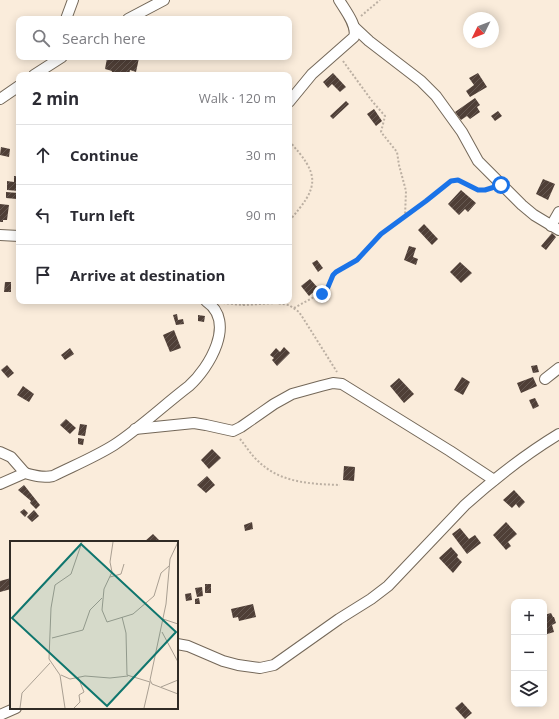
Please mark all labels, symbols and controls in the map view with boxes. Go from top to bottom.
north arrow [463,12,499,48]
search box [16,16,292,60]
icon: search [30,27,52,49]
text: Search here [62,28,146,48]
text: 2 min [32,87,79,110]
text: Walk · 120 m [199,89,276,107]
icon: ahead [32,144,54,166]
text: Continue [70,145,138,165]
text: 30 m [246,146,276,164]
route start [492,176,510,194]
icon: left [32,204,54,226]
text: Turn left [70,205,135,225]
text: 90 m [246,206,276,224]
icon: arrive [32,264,54,286]
text: Arrive at destination [70,265,225,285]
route end [313,285,331,303]
inset map [10,541,178,709]
map controls [511,599,547,707]
button: + [511,599,547,635]
button: − [511,635,547,671]
button: layers [511,671,547,707]

